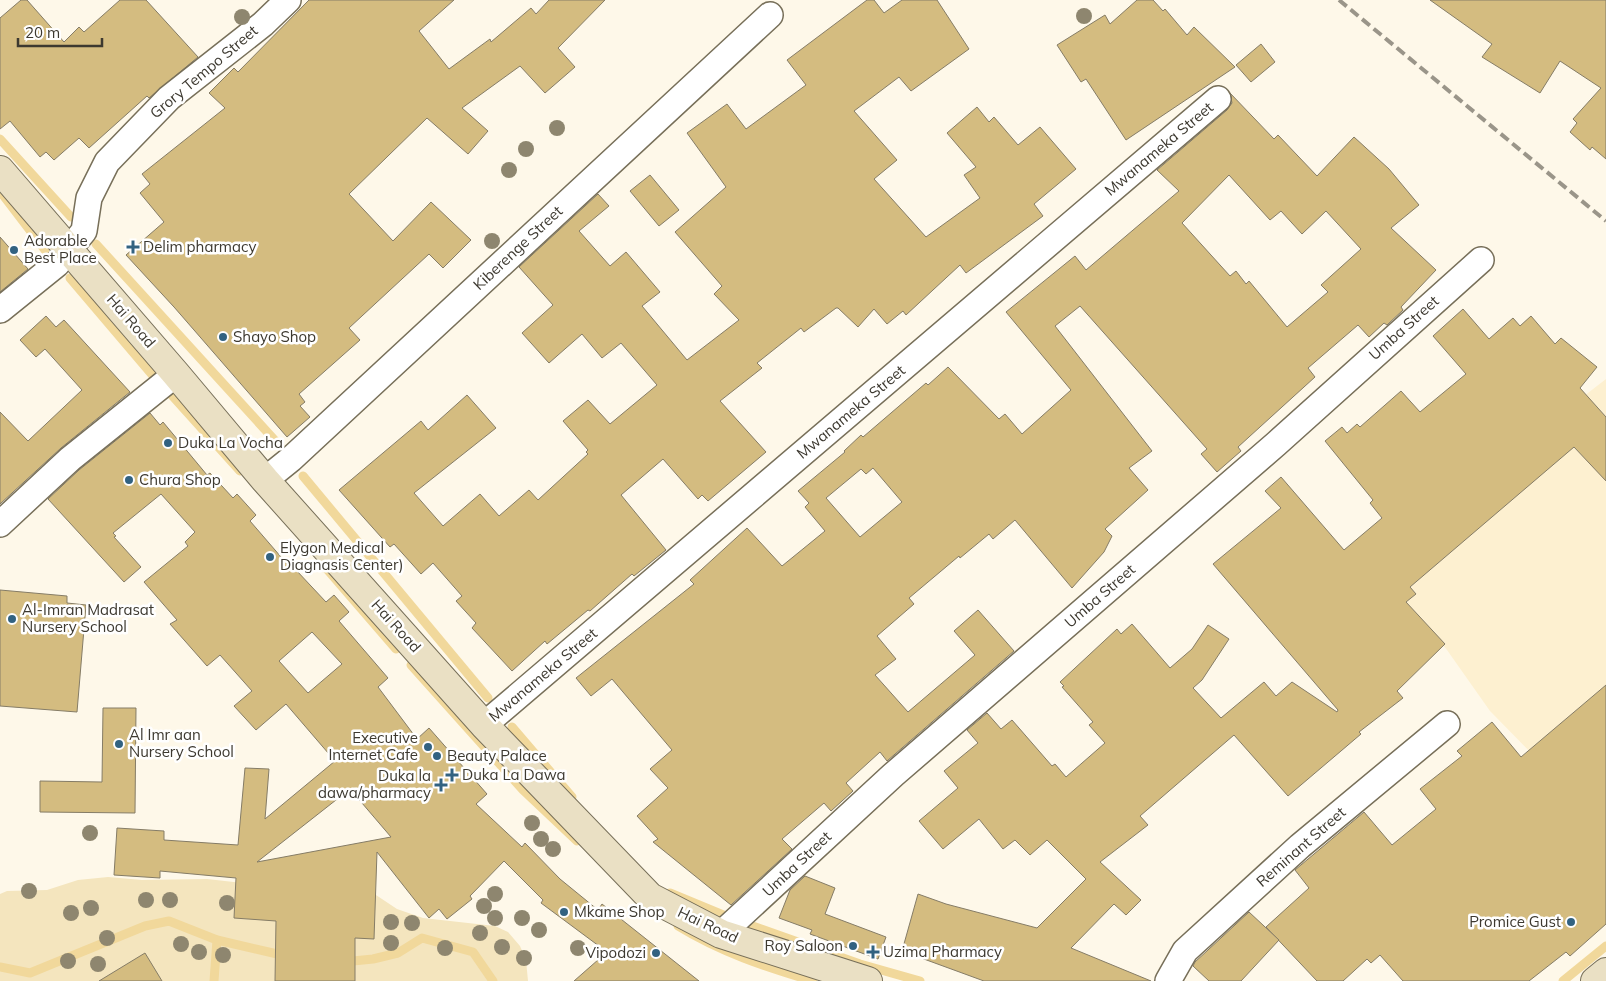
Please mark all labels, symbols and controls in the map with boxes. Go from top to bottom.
scale bar [18,15,101,47]
street label: Grory Tempo Street [146,21,261,122]
text: 20 m [25,23,60,42]
street label: Mwanameka Street [1101,98,1217,200]
street label: Kiberenge Street [469,201,566,294]
place label: Adorable Best Place [24,231,97,267]
place label: Delim pharmacy [143,237,256,256]
marker: Delim pharmacy [127,241,139,253]
marker: Adorable Best Place [8,244,20,256]
street label: Hai Road [103,290,160,351]
street label: Umba Street [1365,291,1443,364]
place label: Shayo Shop [233,327,316,346]
marker: Shayo Shop [217,331,229,343]
street label: Mwanameka Street [793,361,909,463]
place label: Duka La Vocha [178,433,283,452]
marker: Duka La Vocha [162,437,174,449]
place label: Chura Shop [139,470,221,489]
marker: Chura Shop [123,474,135,486]
place label: Elygon Medical Diagnasis Center) [280,538,403,574]
marker: Elygon Medical Diagnasis Center) [264,551,276,563]
street label: Umba Street [1060,560,1139,632]
street label: Hai Road [368,595,425,656]
place label: Al-Imran Madrasat Nursery School [22,600,154,636]
marker: Al-Imran Madrasat Nursery School [6,613,18,625]
street label: Mwanameka Street [485,624,601,726]
place label: Al Imr aan Nursery School [129,725,234,761]
place label: Executive Internet Cafe [328,728,418,764]
marker: Al Imr aan Nursery School [113,738,125,750]
marker: Executive Internet Cafe [422,741,434,753]
place label: Beauty Palace [447,746,547,765]
marker: Beauty Palace [431,750,443,762]
place label: Duka La Dawa [462,765,566,784]
place label: Duka la dawa/pharmacy [318,766,431,802]
marker: Duka La Dawa [446,769,458,781]
marker: Duka la dawa/pharmacy [435,779,447,791]
street label: Reminant Street [1252,803,1349,891]
street label: Umba Street [758,827,835,900]
place label: Mkame Shop [574,902,664,921]
street label: Hai Road [675,902,742,947]
marker: Mkame Shop [558,906,570,918]
place label: Promice Gust [1469,912,1561,931]
marker: Promice Gust [1565,916,1577,928]
place label: Roy Saloon [765,936,843,955]
marker: Roy Saloon [847,940,859,952]
place label: Uzima Pharmacy [883,942,1002,961]
place label: Vipodozi [586,943,646,962]
marker: Uzima Pharmacy [867,946,879,958]
marker: Vipodozi [650,947,662,959]

